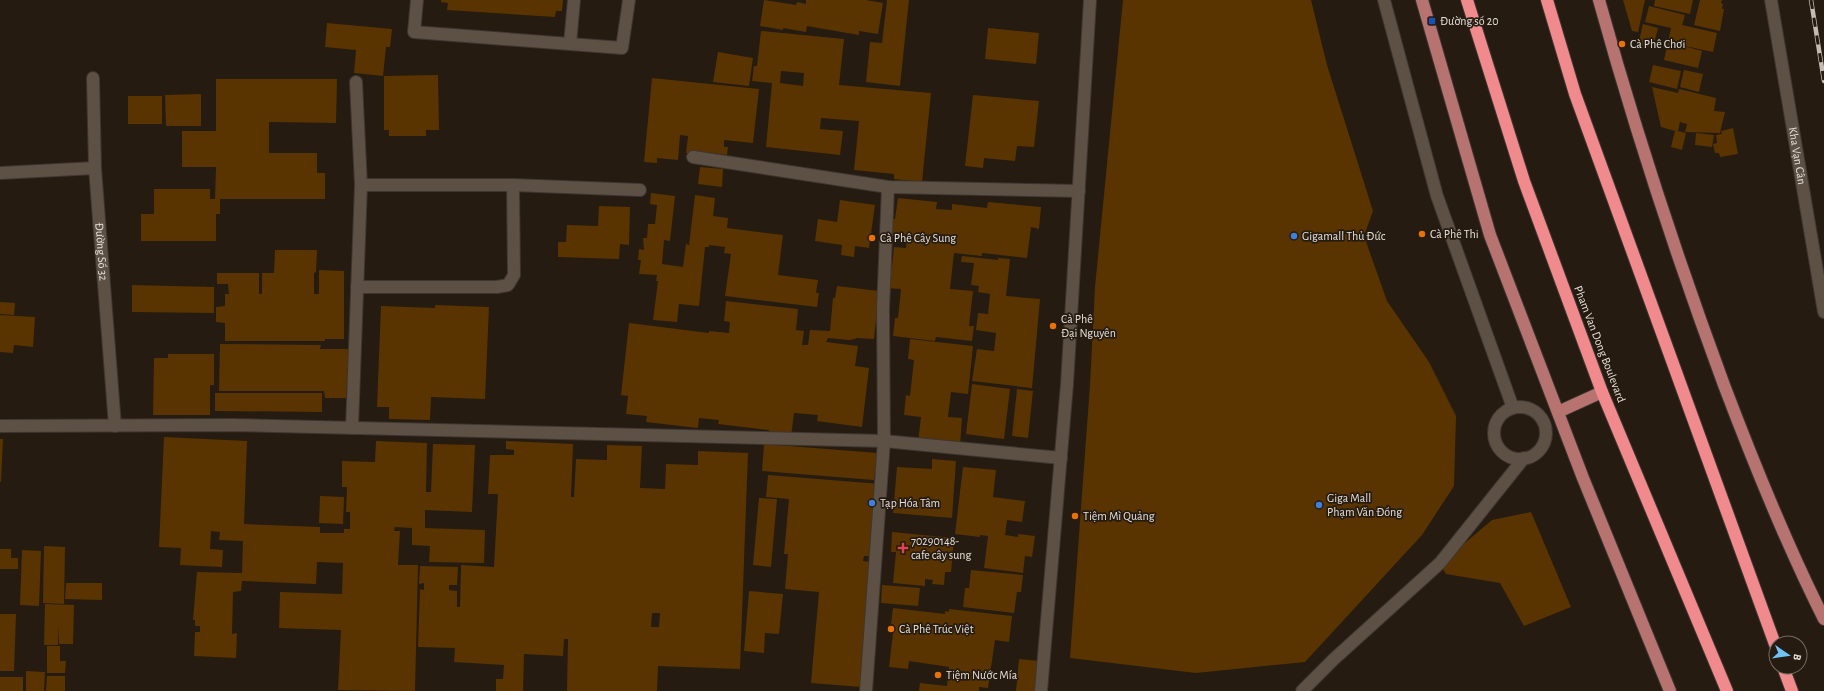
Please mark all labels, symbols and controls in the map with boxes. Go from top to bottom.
place label: Đường số 20 [1440,15,1498,27]
marker: Đường số 20 [1427,16,1437,26]
place label: Cà Phê Chơi [1630,38,1685,50]
marker: Cà Phê Chơi [1617,39,1627,49]
street label: Kha Vạn Cân [1787,126,1808,185]
street label: Đường Số 32 [93,222,110,282]
place label: Cà Phê Thi [1430,228,1479,240]
marker: Cà Phê Thi [1417,229,1427,239]
place label: Gigamall Thủ Đức [1302,230,1386,242]
marker: Gigamall Thủ Đức [1289,231,1299,241]
place label: Cà Phê Cây Sung [880,232,956,245]
marker: Cà Phê Cây Sung [867,233,877,243]
street label: Pham Van Dong Boulevard [1572,284,1628,404]
place label: Cà Phê Đại Nguyên [1061,313,1116,340]
marker: Cà Phê Đại Nguyên [1048,321,1058,331]
place label: Giga Mall Phạm Văn Đồng [1327,492,1402,518]
place label: Tạp Hóa Tâm [880,497,940,509]
marker: Tạp Hóa Tâm [867,498,877,508]
marker: Giga Mall Phạm Văn Đồng [1314,500,1324,510]
place label: Tiệm Mì Quảng [1083,510,1155,523]
marker: Tiệm Mì Quảng [1070,511,1080,521]
place label: 70290148- cafe cây sung [911,535,971,562]
marker: 70290148- cafe cây sung [898,543,908,553]
place label: Cà Phê Trúc Việt [899,623,974,635]
marker: Cà Phê Trúc Việt [886,624,896,634]
north arrow [1768,635,1808,675]
text: B [1791,653,1803,662]
place label: Tiệm Nước Mía [946,669,1018,681]
marker: Tiệm Nước Mía [933,670,943,680]

